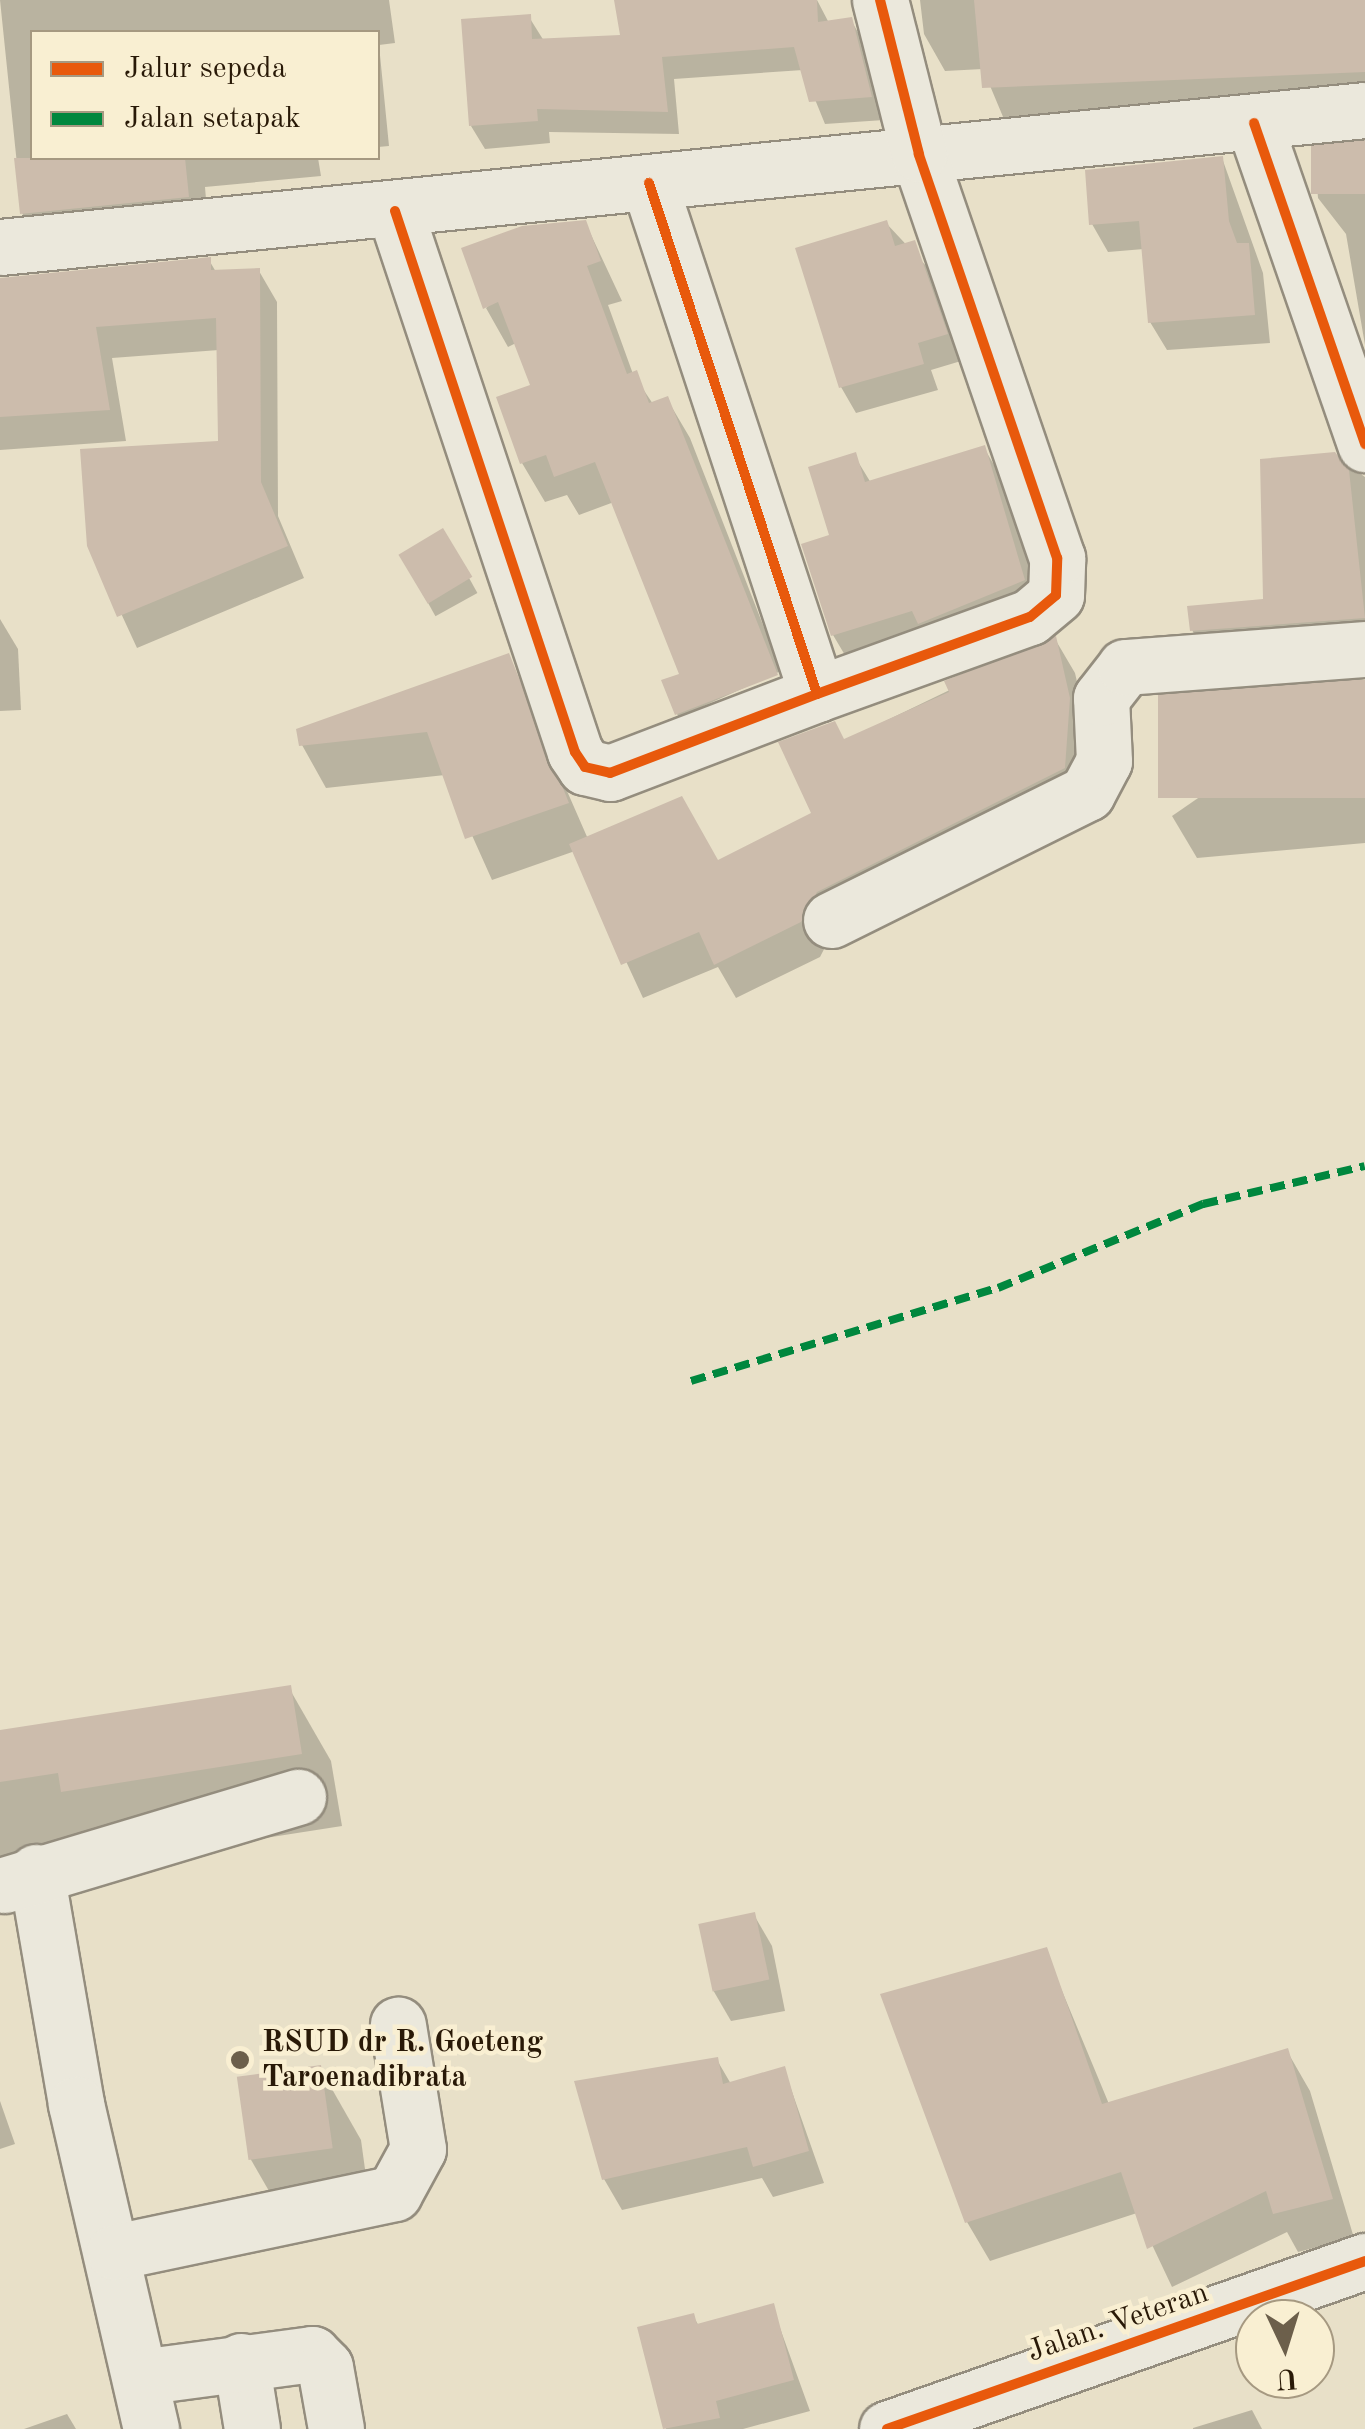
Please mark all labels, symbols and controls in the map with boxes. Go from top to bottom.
legend [30,30,380,160]
text: Jalur sepeda [124,54,286,84]
text: Jalan setapak [124,104,301,134]
place label: RSUD dr R. Goeteng Taroenadibrata [262,2025,543,2096]
marker: RSUD dr R. Goeteng Taroenadibrata [227,2047,253,2073]
street label: Jalan. Veteran [1023,2275,1213,2371]
north arrow [1235,2299,1335,2399]
text: U [1275,2362,1299,2392]

